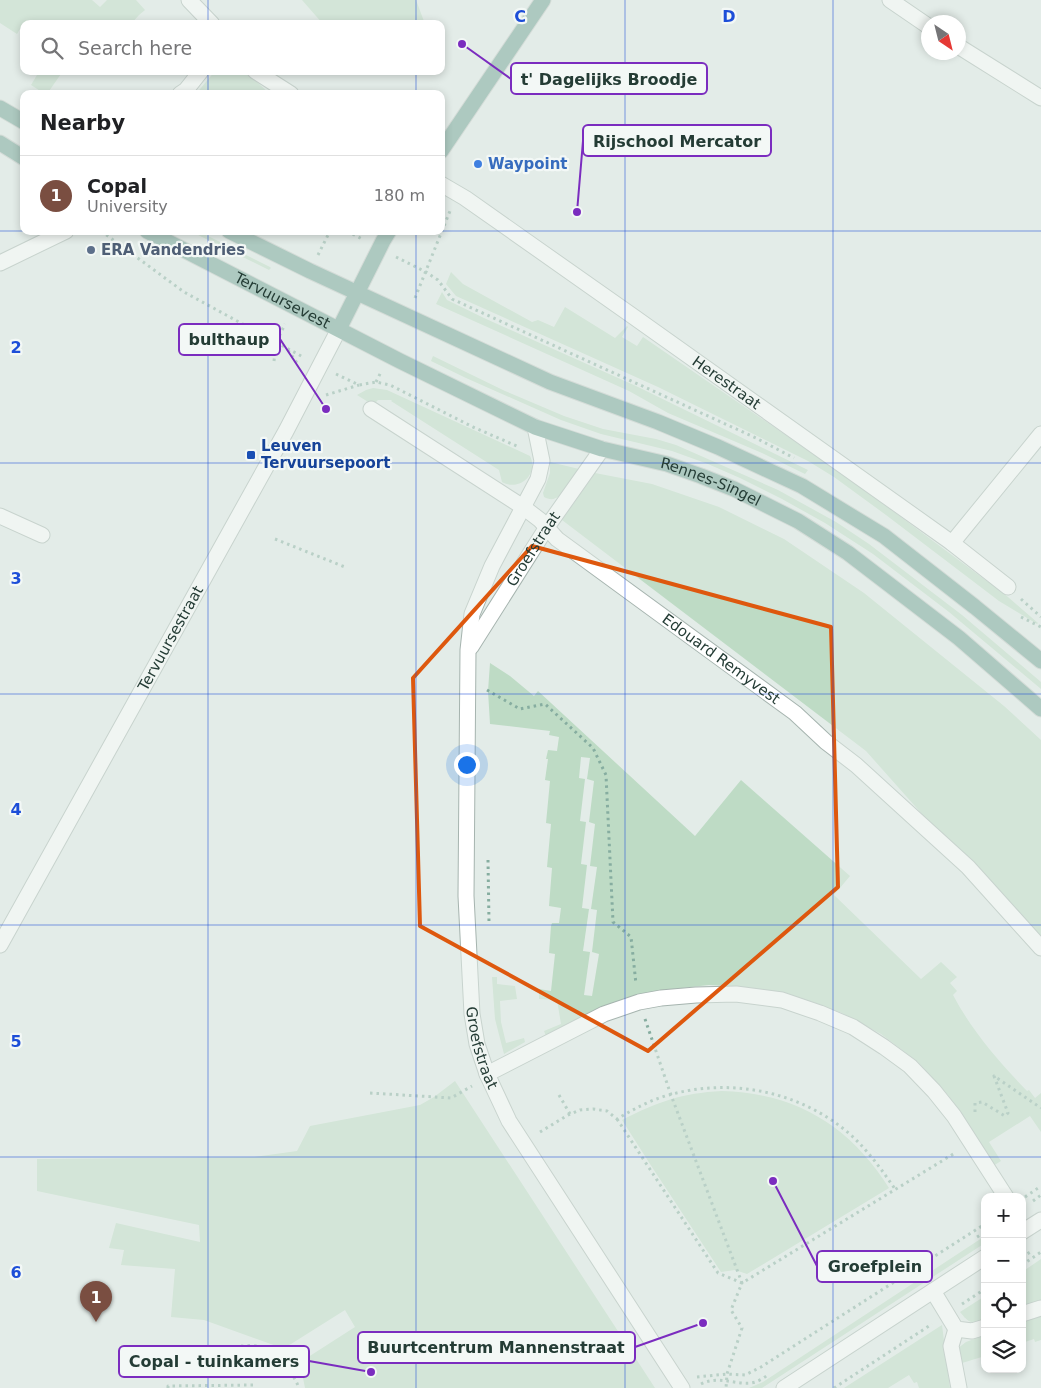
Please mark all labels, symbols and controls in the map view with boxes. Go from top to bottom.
text: C [514,7,526,26]
text: D [722,7,736,26]
north arrow [921,15,966,60]
search box [20,20,445,75]
icon: search [38,34,66,62]
text: Search here [78,37,192,59]
callout: t' Dagelijks Broodje [511,63,707,94]
text: t' Dagelijks Broodje [521,70,697,89]
text: Nearby [40,111,125,135]
callout: Rijschool Mercator [583,125,771,156]
text: Rijschool Mercator [593,132,761,151]
place label: Waypoint [488,155,567,173]
marker: Waypoint [472,158,484,170]
text: Copal [87,175,147,197]
text: 1 [50,186,62,205]
text: 180 m [374,186,425,205]
text: University [87,197,168,216]
place label: ERA Vandendries [101,241,245,259]
marker: ERA Vandendries [85,244,97,256]
street label: Tervuursevest [230,268,333,333]
callout: bulthaup [179,324,280,355]
text: bulthaup [188,330,270,349]
text: 2 [10,338,22,357]
street label: Herestraat [689,352,764,413]
place label: Leuven Tervuursepoort [261,437,390,472]
marker: Leuven Tervuursepoort [245,449,257,461]
street label: Rennes-Singel [659,454,764,510]
street label: Groefstraat [503,508,564,590]
text: 3 [10,569,22,588]
street label: Tervuursestraat [134,583,207,695]
street label: Edouard Remyvest [659,610,784,708]
your location [454,752,480,778]
text: 4 [10,800,22,819]
street label: Groefstraat [463,1006,502,1092]
text: 5 [10,1032,22,1051]
map controls [981,1193,1026,1373]
button: + [981,1193,1026,1238]
button: − [981,1238,1026,1283]
callout: Groefplein [817,1251,932,1282]
text: Groefplein [828,1257,922,1276]
text: 6 [10,1263,22,1282]
pin: 1 [80,1281,112,1322]
button: locate [981,1283,1026,1328]
button: layers [981,1328,1026,1373]
callout: Buurtcentrum Mannenstraat [358,1332,635,1363]
text: Buurtcentrum Mannenstraat [367,1338,625,1357]
callout: Copal - tuinkamers [119,1346,309,1377]
text: Copal - tuinkamers [129,1352,299,1371]

